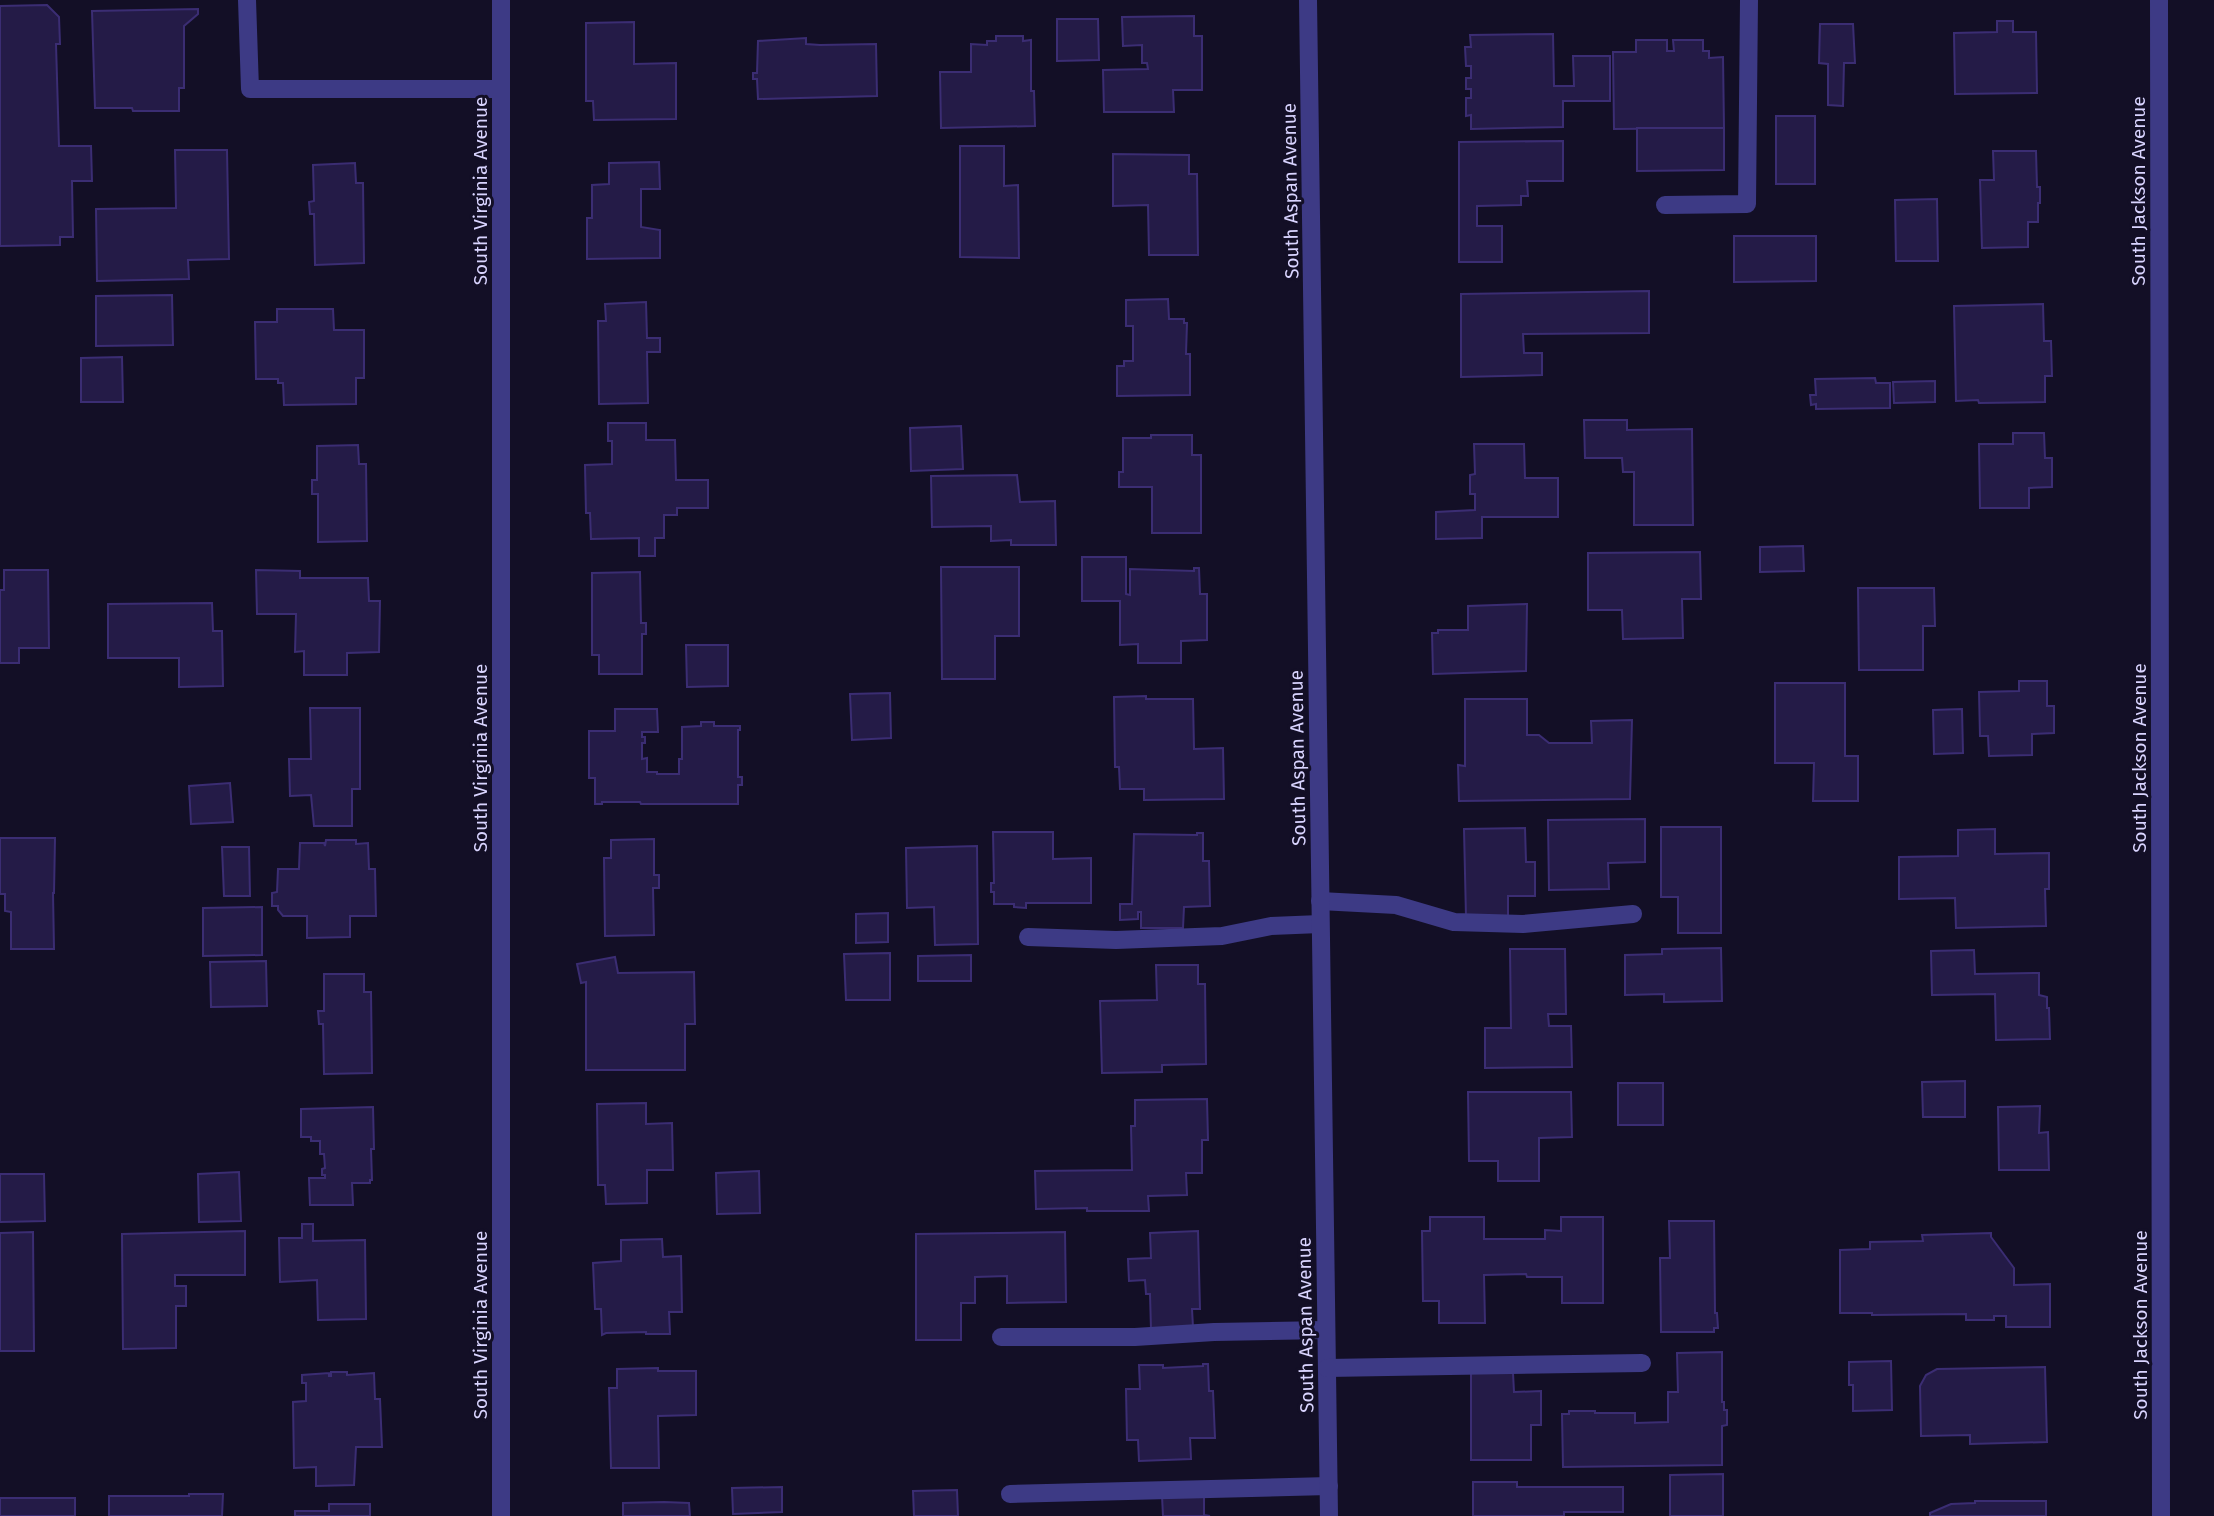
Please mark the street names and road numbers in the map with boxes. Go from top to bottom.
street label: South Jackson Avenue [2127,96,2150,286]
street label: South Virginia Avenue [469,97,492,285]
street label: South Aspan Avenue [1277,103,1304,279]
street label: South Jackson Avenue [2128,663,2151,853]
street label: South Virginia Avenue [469,664,492,852]
street label: South Aspan Avenue [1284,670,1311,846]
street label: South Jackson Avenue [2129,1230,2152,1420]
street label: South Virginia Avenue [469,1231,492,1419]
street label: South Aspan Avenue [1292,1237,1319,1413]

